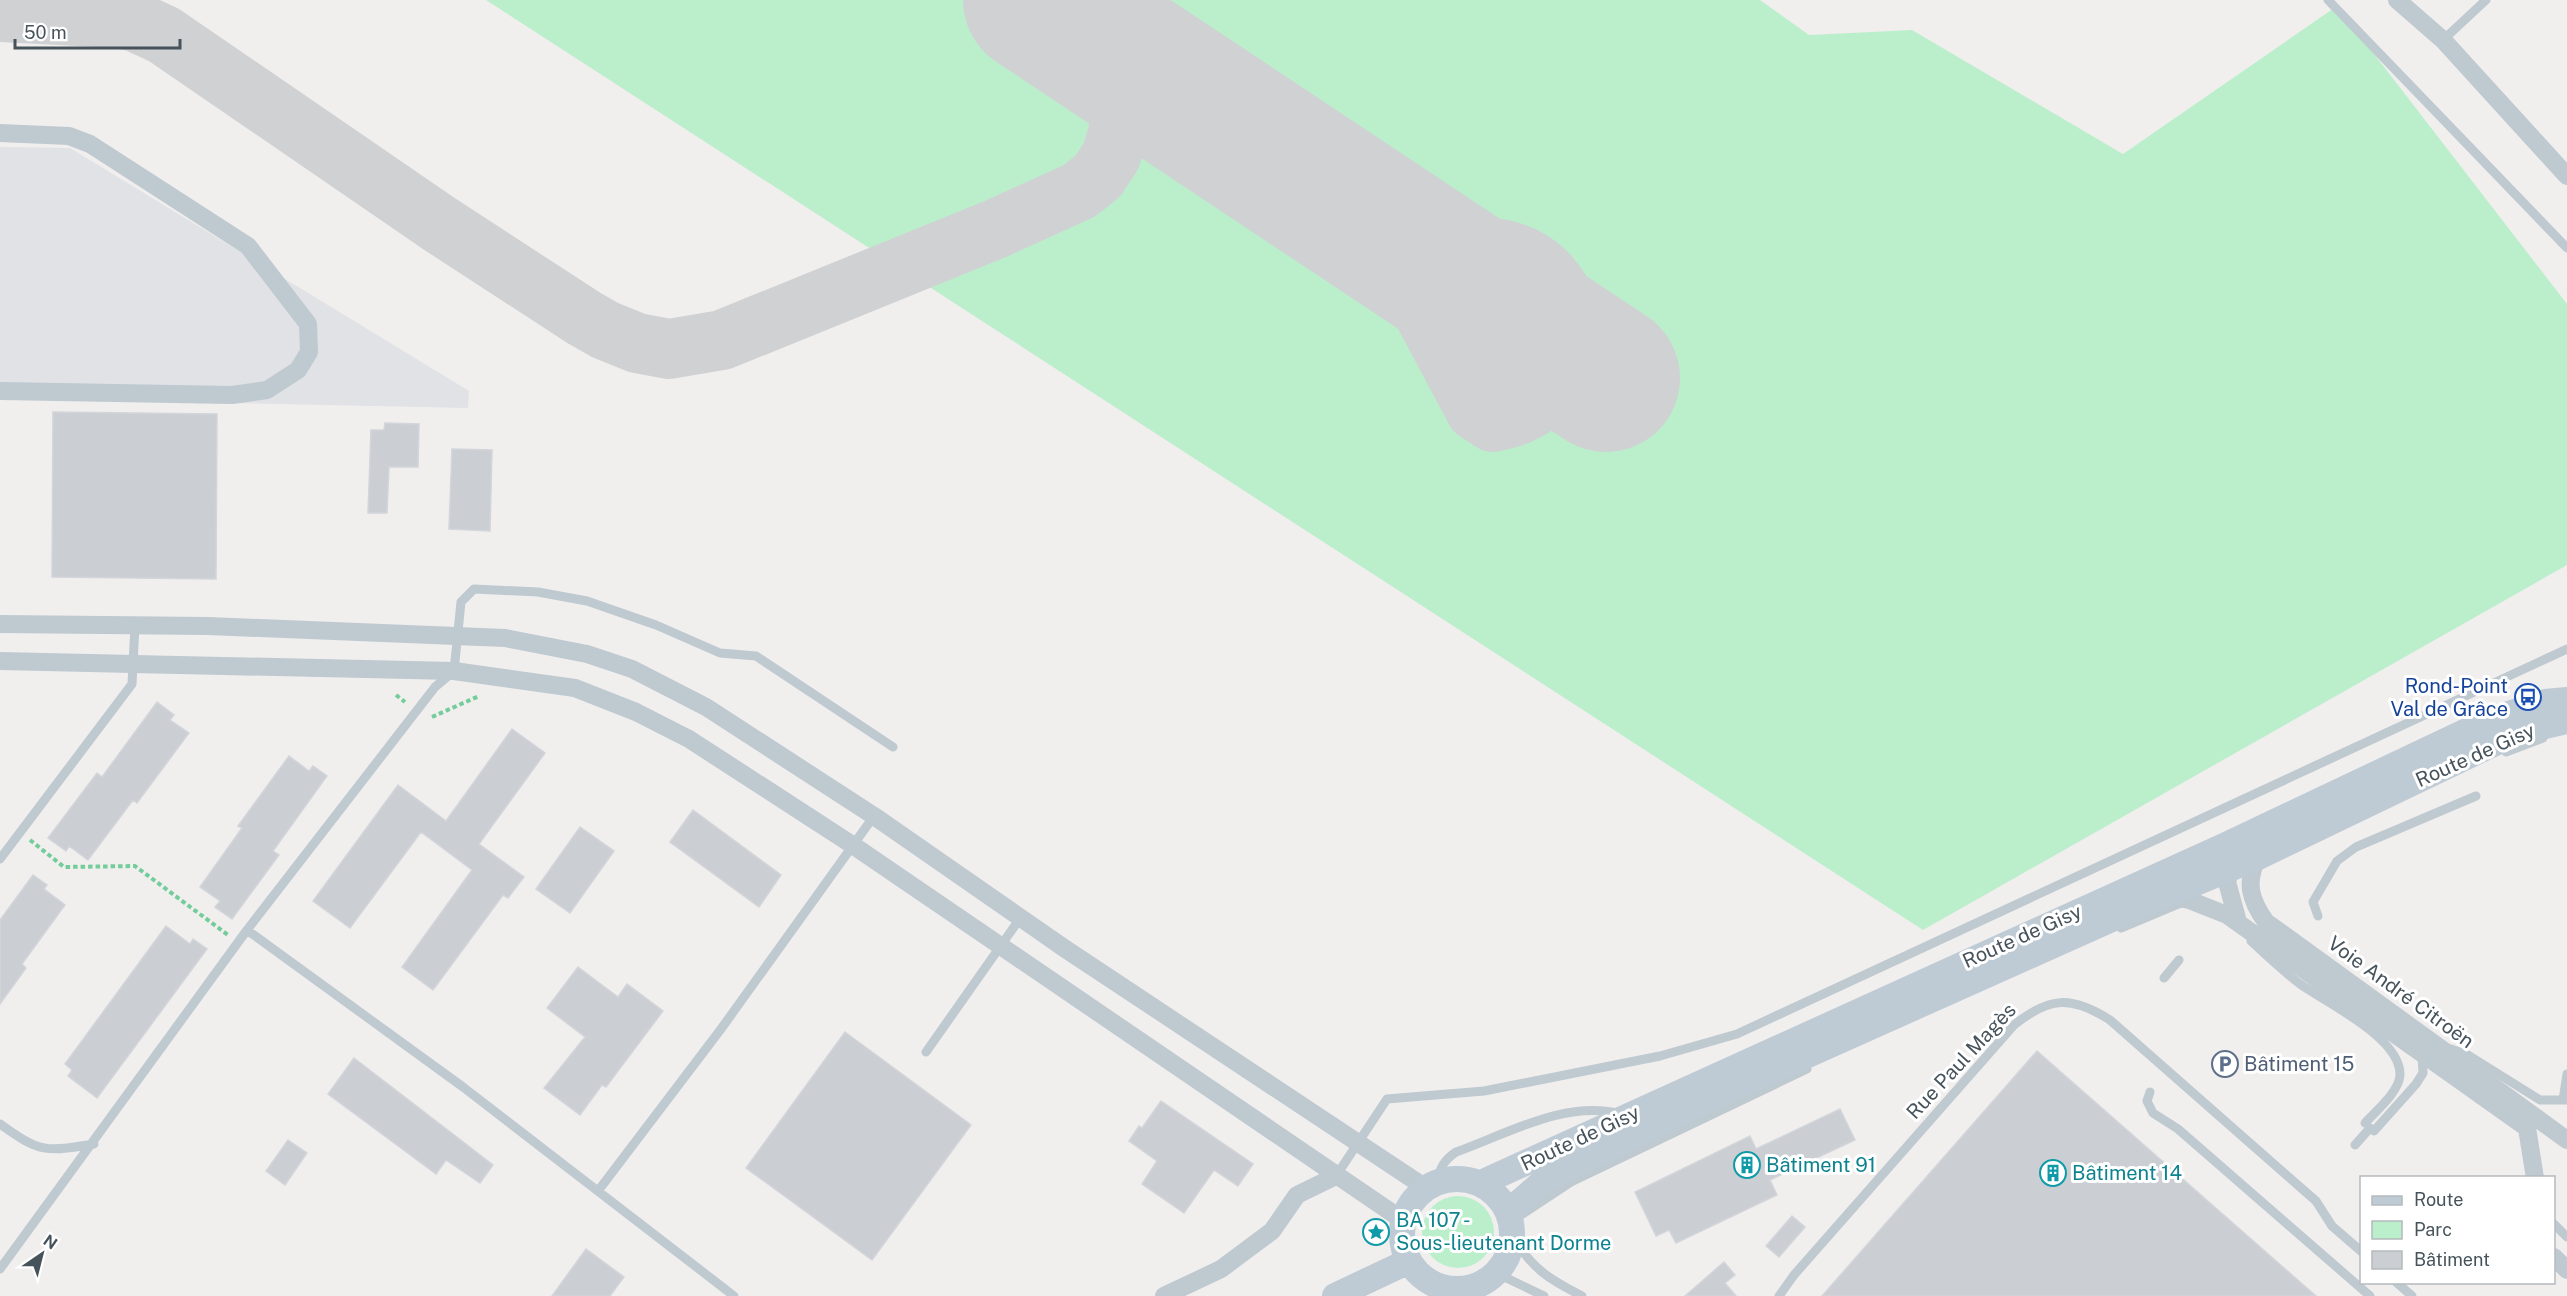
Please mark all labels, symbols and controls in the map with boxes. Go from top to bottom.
scale bar [15,12,180,50]
text: 50 m [24,22,67,43]
place label: Rond-Point Val de Grâce [2390,674,2508,721]
bus stop icon: Rond-Point Val de Grâce [2513,682,2543,712]
street label: Route de Gisy [2412,718,2539,792]
street label: Route de Gisy [1959,899,2086,973]
street label: Voie André Citroën [2323,931,2479,1053]
street label: Rue Paul Magès [1901,998,2021,1124]
parking icon: Bâtiment 15 [2210,1049,2240,1079]
place label: Bâtiment 15 [2244,1052,2354,1076]
street label: Route de Gisy [1517,1100,1643,1176]
building icon: Bâtiment 91 [1732,1150,1762,1180]
place label: Bâtiment 91 [1766,1153,1876,1177]
building icon: Bâtiment 14 [2038,1158,2068,1188]
place label: Bâtiment 14 [2072,1161,2182,1185]
legend [2360,1176,2555,1284]
text: Route [2414,1189,2463,1210]
place label: BA 107 - Sous-lieutenant Dorme [1396,1208,1611,1255]
place icon: BA 107 - Sous-lieutenant Dorme [1361,1217,1391,1247]
text: Parc [2414,1219,2452,1240]
north arrow [12,1224,72,1284]
text: N [40,1231,61,1253]
text: Bâtiment [2414,1249,2490,1270]

